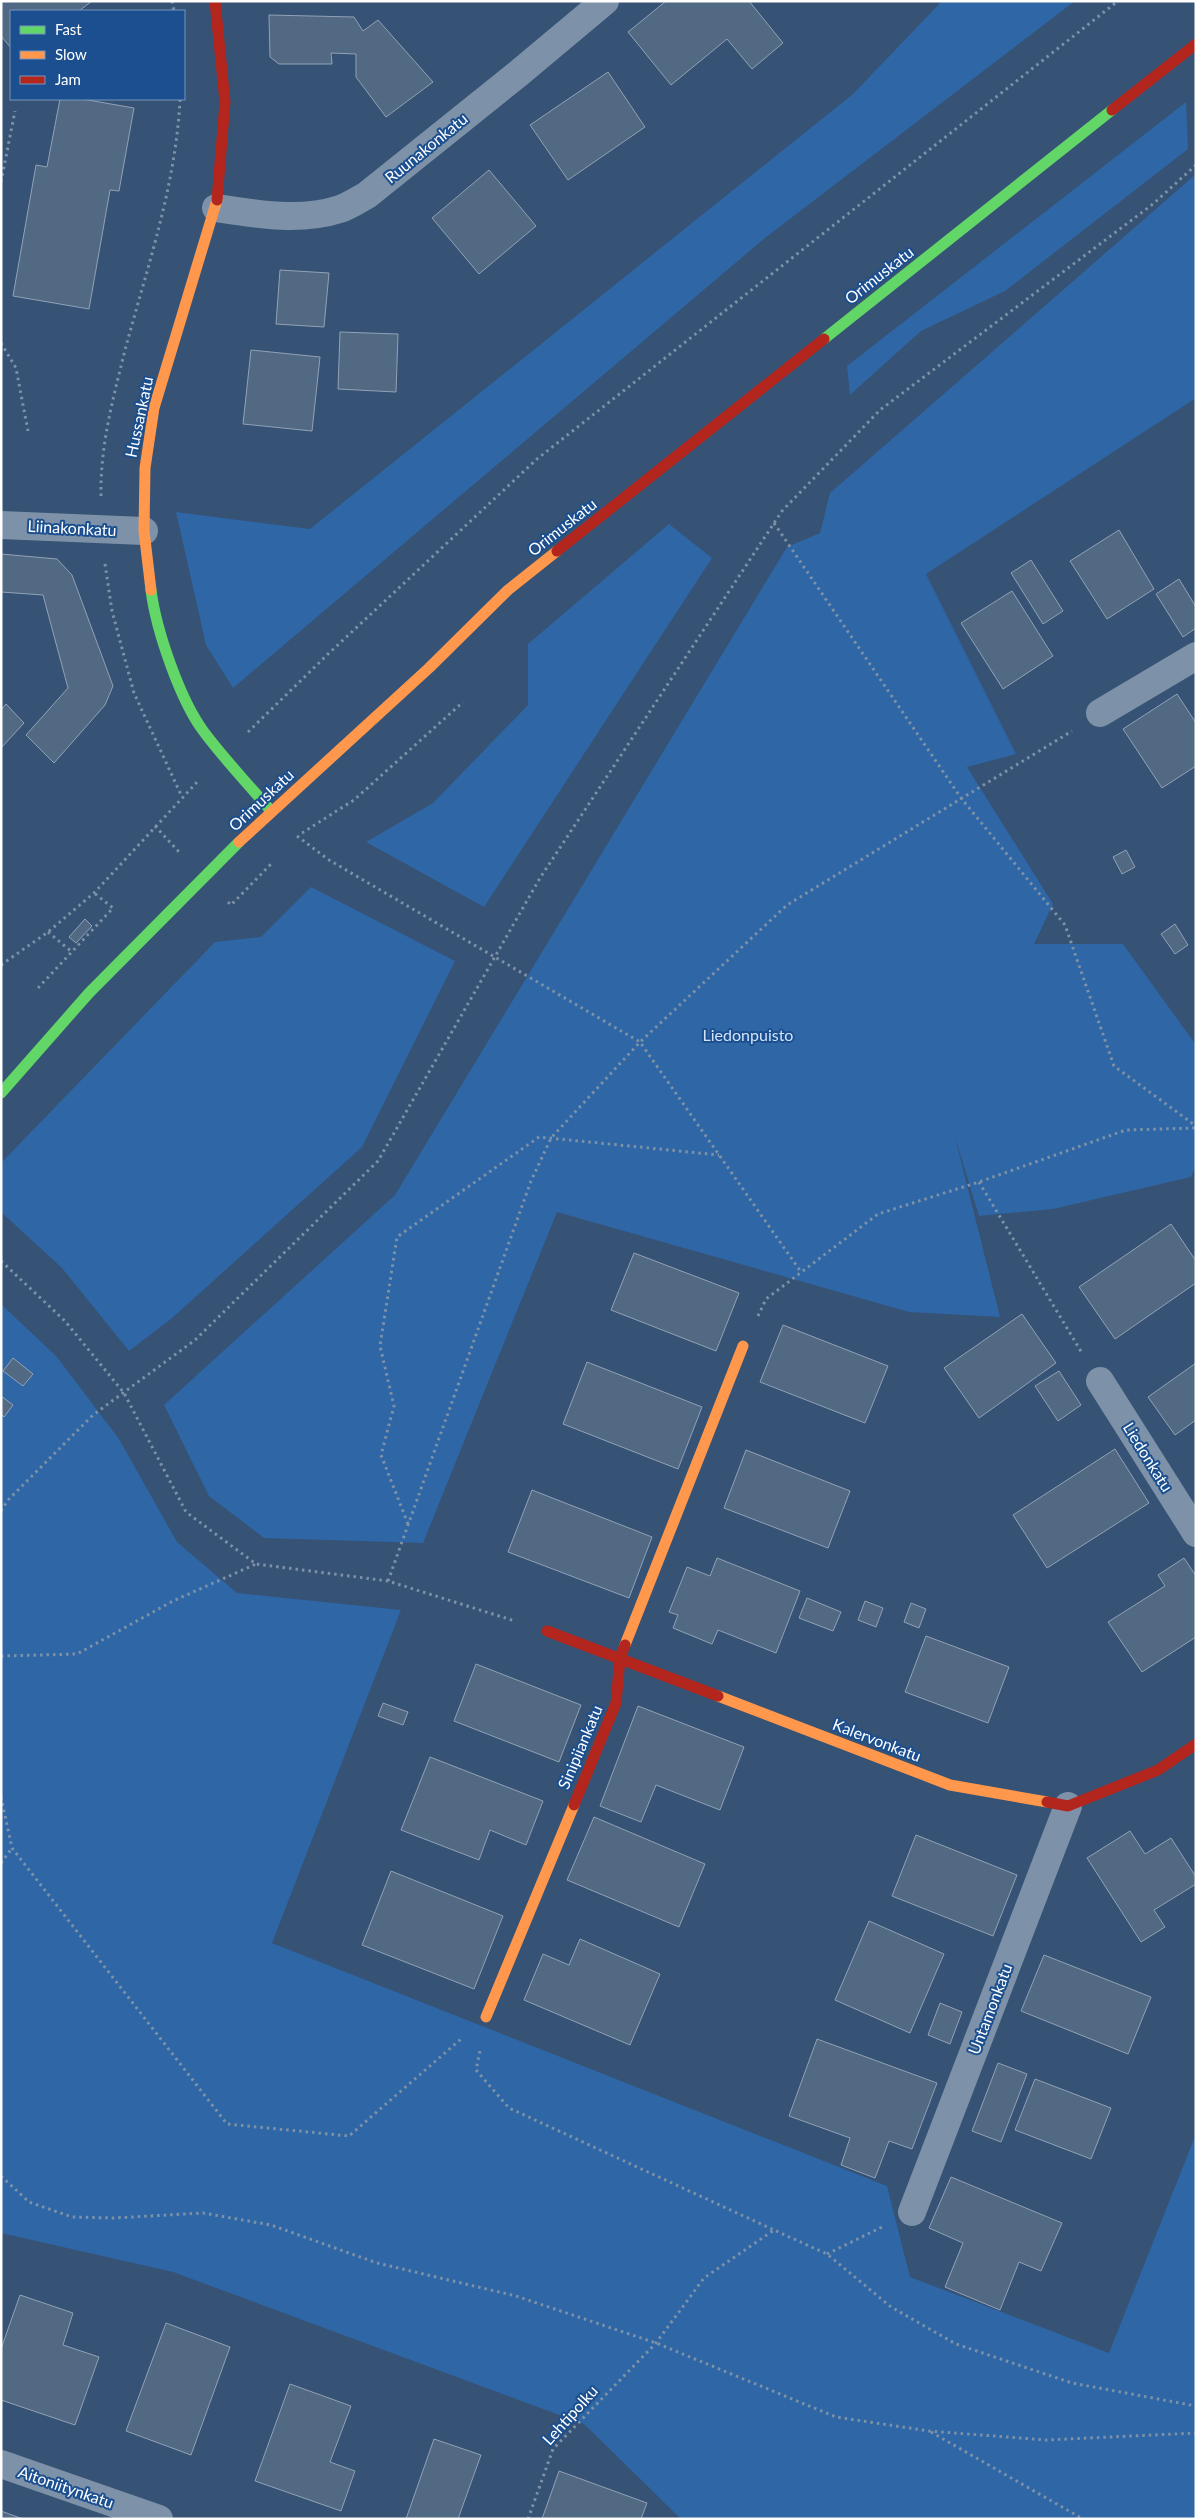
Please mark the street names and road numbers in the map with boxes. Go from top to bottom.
street label: Ruunakonkatu [381,109,471,187]
street label: Orimuskatu [841,242,917,307]
street label: Hussankatu [121,375,156,459]
street label: Orimuskatu [524,494,600,559]
street label: Liinakonkatu [27,516,117,539]
street label: Orimuskatu [224,765,297,835]
street label: Liedonkatu [1120,1419,1177,1495]
street label: Sinipiiankatu [553,1702,606,1792]
street label: Kalervonkatu [830,1714,924,1765]
street label: Untamonkatu [963,1961,1016,2057]
street label: Lehtipolku [538,2381,601,2448]
street label: Aitoniitynkatu [16,2461,116,2512]

